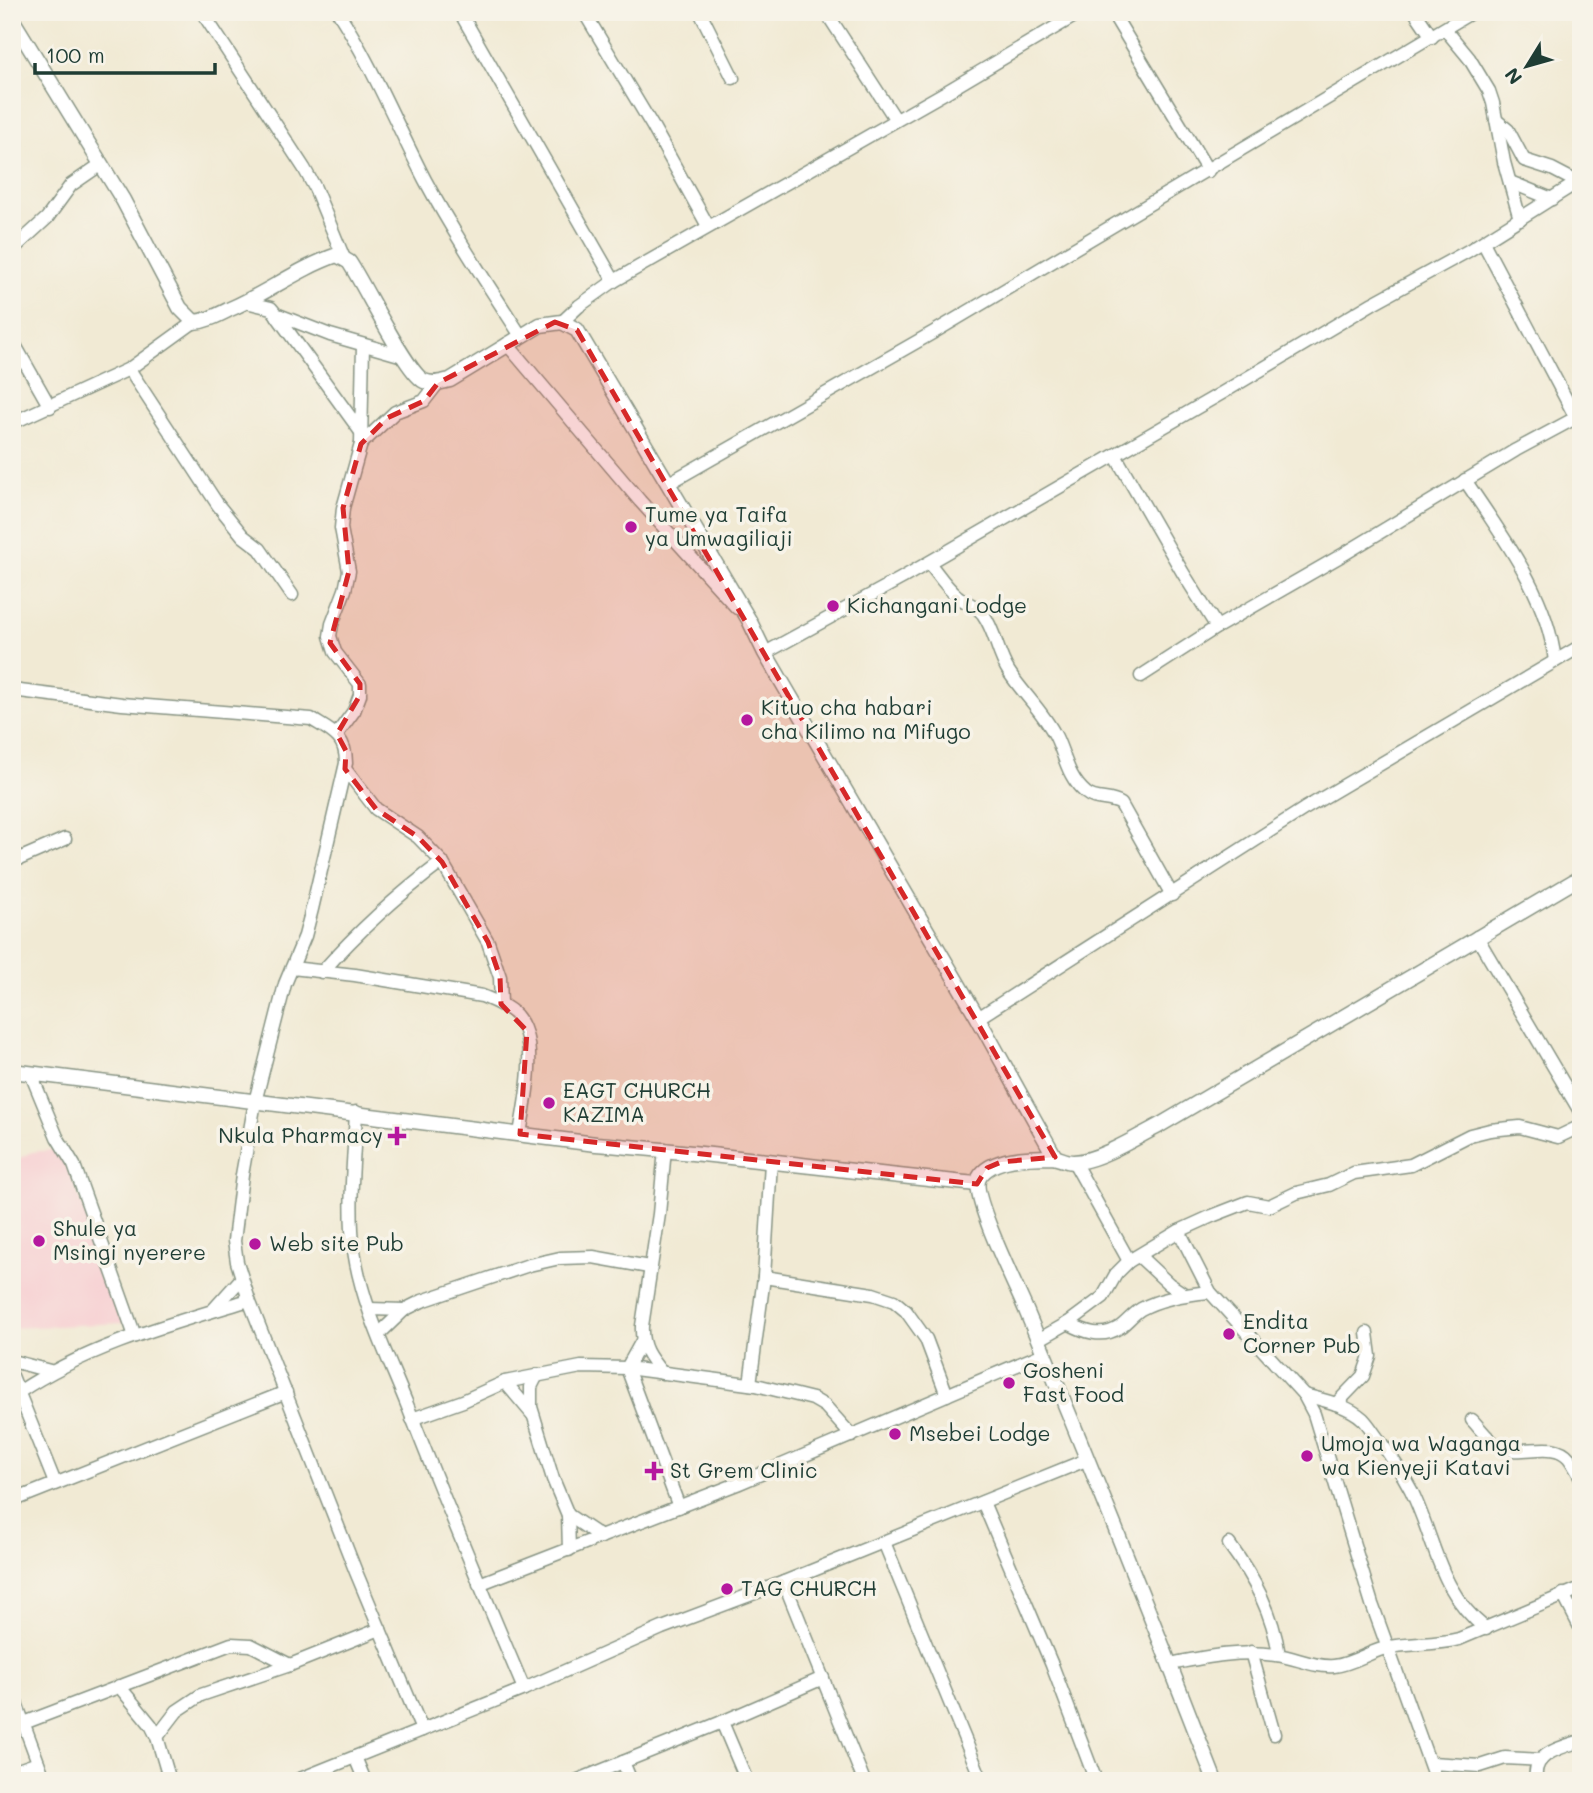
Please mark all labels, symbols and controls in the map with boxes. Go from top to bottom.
scale bar [35,32,215,76]
north arrow [1492,32,1562,102]
text: 100 m [46,41,105,68]
text: N [1499,63,1527,90]
place label: Tume ya Taifa ya Umwagiliaji [645,500,793,551]
marker: Tume ya Taifa ya Umwagiliaji [623,519,639,535]
place label: Kichangani Lodge [847,591,1027,618]
marker: Kichangani Lodge [825,598,841,614]
place label: Kituo cha habari cha Kilimo na Mifugo [761,693,971,744]
marker: Kituo cha habari cha Kilimo na Mifugo [739,712,755,728]
place label: EAGT CHURCH KAZIMA [563,1076,711,1127]
marker: EAGT CHURCH KAZIMA [541,1095,557,1111]
place label: Nkula Pharmacy [218,1121,383,1148]
marker: Nkula Pharmacy [389,1128,405,1144]
place label: Shule ya Msingi nyerere [53,1214,206,1265]
place label: Web site Pub [269,1229,404,1256]
marker: Shule ya Msingi nyerere [31,1233,47,1249]
marker: Web site Pub [247,1236,263,1252]
place label: Endita Corner Pub [1243,1307,1361,1358]
marker: Endita Corner Pub [1221,1326,1237,1342]
place label: Gosheni Fast Food [1023,1356,1124,1407]
marker: Gosheni Fast Food [1001,1375,1017,1391]
place label: Msebei Lodge [909,1419,1050,1446]
marker: Msebei Lodge [887,1426,903,1442]
place label: Umoja wa Waganga wa Kienyeji Katavi [1321,1429,1521,1480]
marker: Umoja wa Waganga wa Kienyeji Katavi [1299,1448,1315,1464]
place label: St Grem Clinic [670,1456,817,1483]
marker: St Grem Clinic [644,1461,664,1481]
place label: TAG CHURCH [741,1574,877,1601]
marker: TAG CHURCH [719,1581,735,1597]

